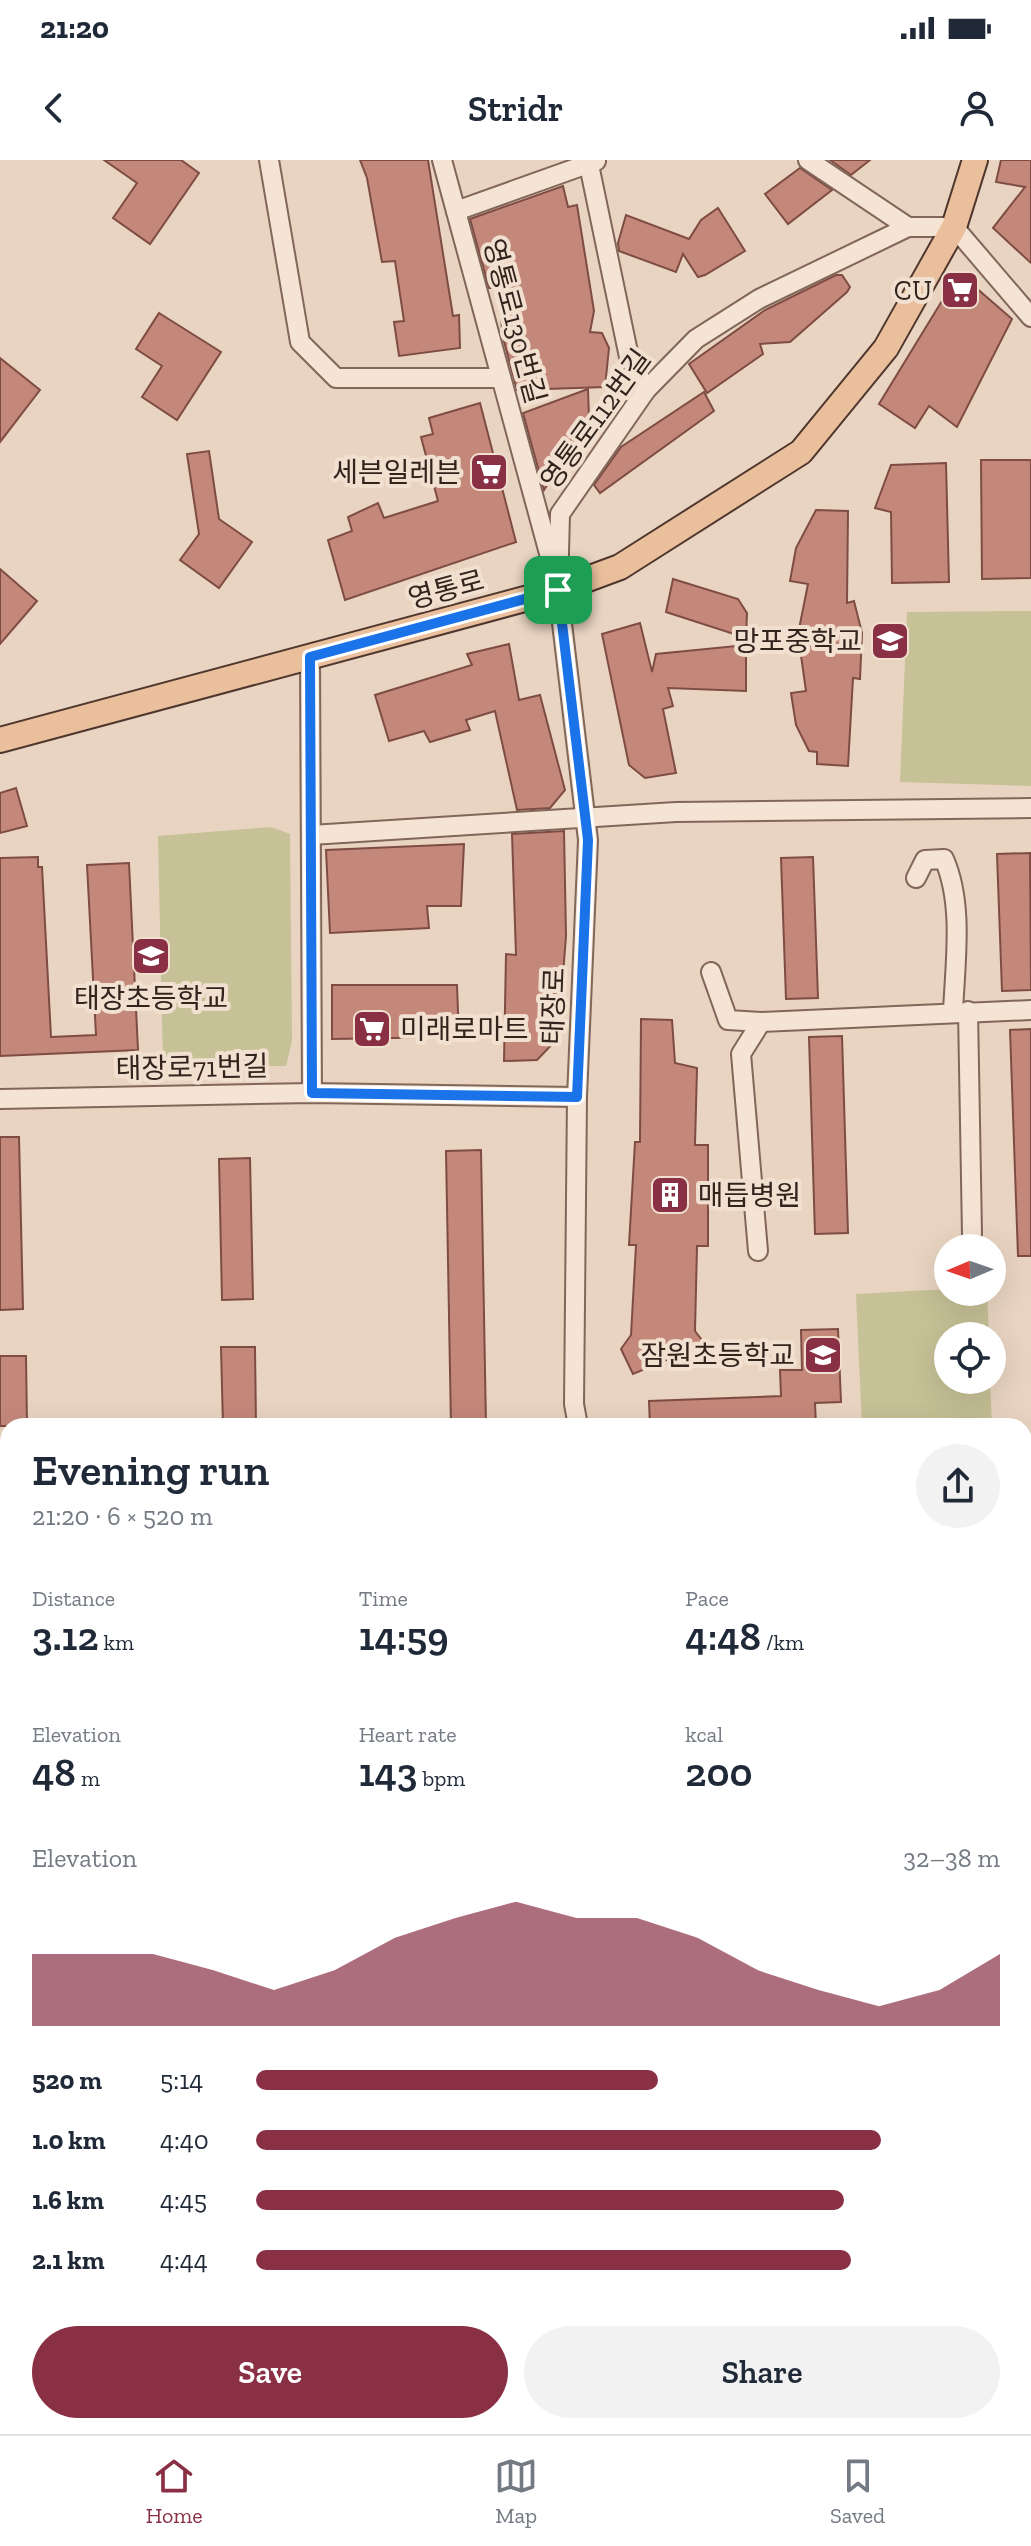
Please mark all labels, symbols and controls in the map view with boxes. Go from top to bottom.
text: 21:20 [40,10,109,46]
icon: back [32,86,76,130]
icon: person [955,86,999,130]
text: Stridr [468,87,563,130]
street label: 영통로130번길 [477,235,552,407]
supermarket icon: CU [939,269,981,311]
place label: CU [894,274,932,307]
street label: 영통로112번길 [534,343,657,496]
supermarket icon: 세븐일레븐 [468,451,510,493]
place label: 세븐일레븐 [332,456,461,489]
pin [524,556,592,624]
street label: 영통로 [405,564,488,615]
icon: arrive [536,568,580,612]
school or university icon: 망포중학교 [869,620,911,662]
place label: 망포중학교 [733,625,862,658]
school or university icon: 태장초등학교 [130,935,172,977]
street label: 태장로 [536,967,571,1045]
place label: 태장초등학교 [74,982,228,1015]
supermarket icon: 미래로마트 [351,1008,393,1050]
place label: 미래로마트 [400,1013,529,1046]
street label: 태장로71번길 [115,1050,269,1085]
building icon: 매듭병원 [649,1174,691,1216]
place label: 매듭병원 [698,1179,801,1212]
north arrow [934,1234,1006,1306]
map controls [934,1234,1006,1394]
button: locate [934,1322,1006,1394]
school or university icon: 잠원초등학교 [802,1334,844,1376]
place label: 잠원초등학교 [640,1339,795,1372]
text: Evening run [32,1443,269,1496]
button: share [916,1444,1000,1528]
text: 21:20 · 6 × 520 m [32,1500,213,1532]
text: Distance [32,1585,115,1612]
text: Time [359,1585,408,1612]
text: Pace [685,1585,729,1612]
text: 3.12 [32,1612,99,1660]
text: 14:59 [359,1612,449,1660]
text: 4:48 [685,1612,761,1660]
text: km [99,1629,134,1656]
text: /km [761,1629,804,1656]
text: Elevation [32,1721,121,1748]
text: Heart rate [359,1721,457,1748]
text: kcal [685,1721,723,1748]
text: 48 [32,1748,76,1796]
text: 143 [359,1748,418,1796]
text: 200 [685,1748,753,1796]
text: m [76,1765,100,1792]
text: bpm [418,1765,465,1792]
text: Elevation [32,1842,137,1874]
text: 32–38 m [903,1842,1000,1874]
text: 520 m [32,2064,102,2096]
text: 5:14 [160,2064,203,2096]
text: 1.0 km [32,2124,105,2156]
text: 4:40 [160,2124,209,2156]
text: 1.6 km [32,2184,104,2216]
text: 4:45 [160,2184,207,2216]
text: 2.1 km [32,2244,104,2276]
text: 4:44 [160,2244,208,2276]
button: Save [32,2326,508,2418]
button: Share [524,2326,1000,2418]
tab: Home [146,2454,203,2529]
tab: Map [494,2454,538,2529]
tab: Saved [830,2454,885,2529]

